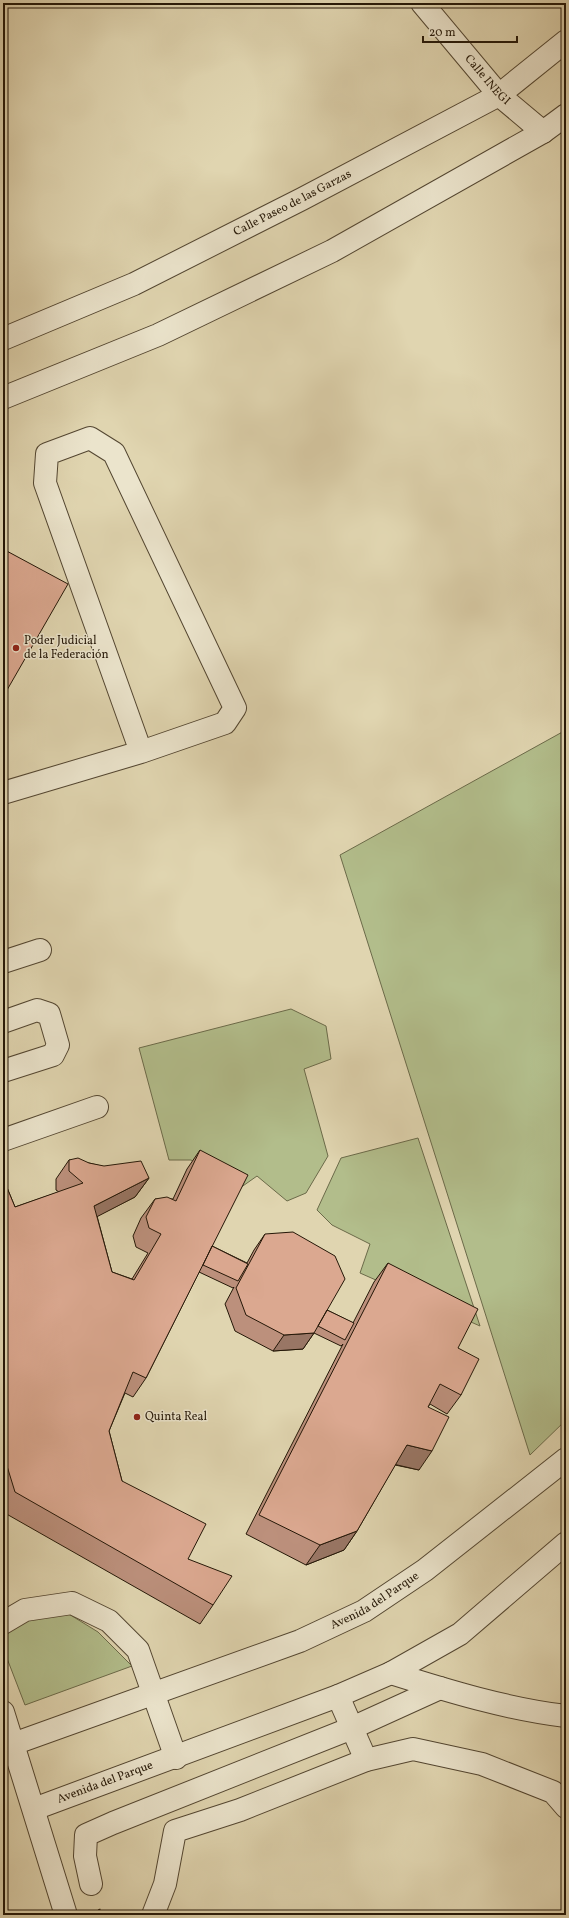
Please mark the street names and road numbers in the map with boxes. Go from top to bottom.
street label: Calle INEGI [461,51,514,109]
street label: Calle Paseo de las Garzas [231,166,354,240]
street label: Avenida del Parque [328,1568,423,1634]
street label: Avenida del Parque [55,1757,156,1808]

